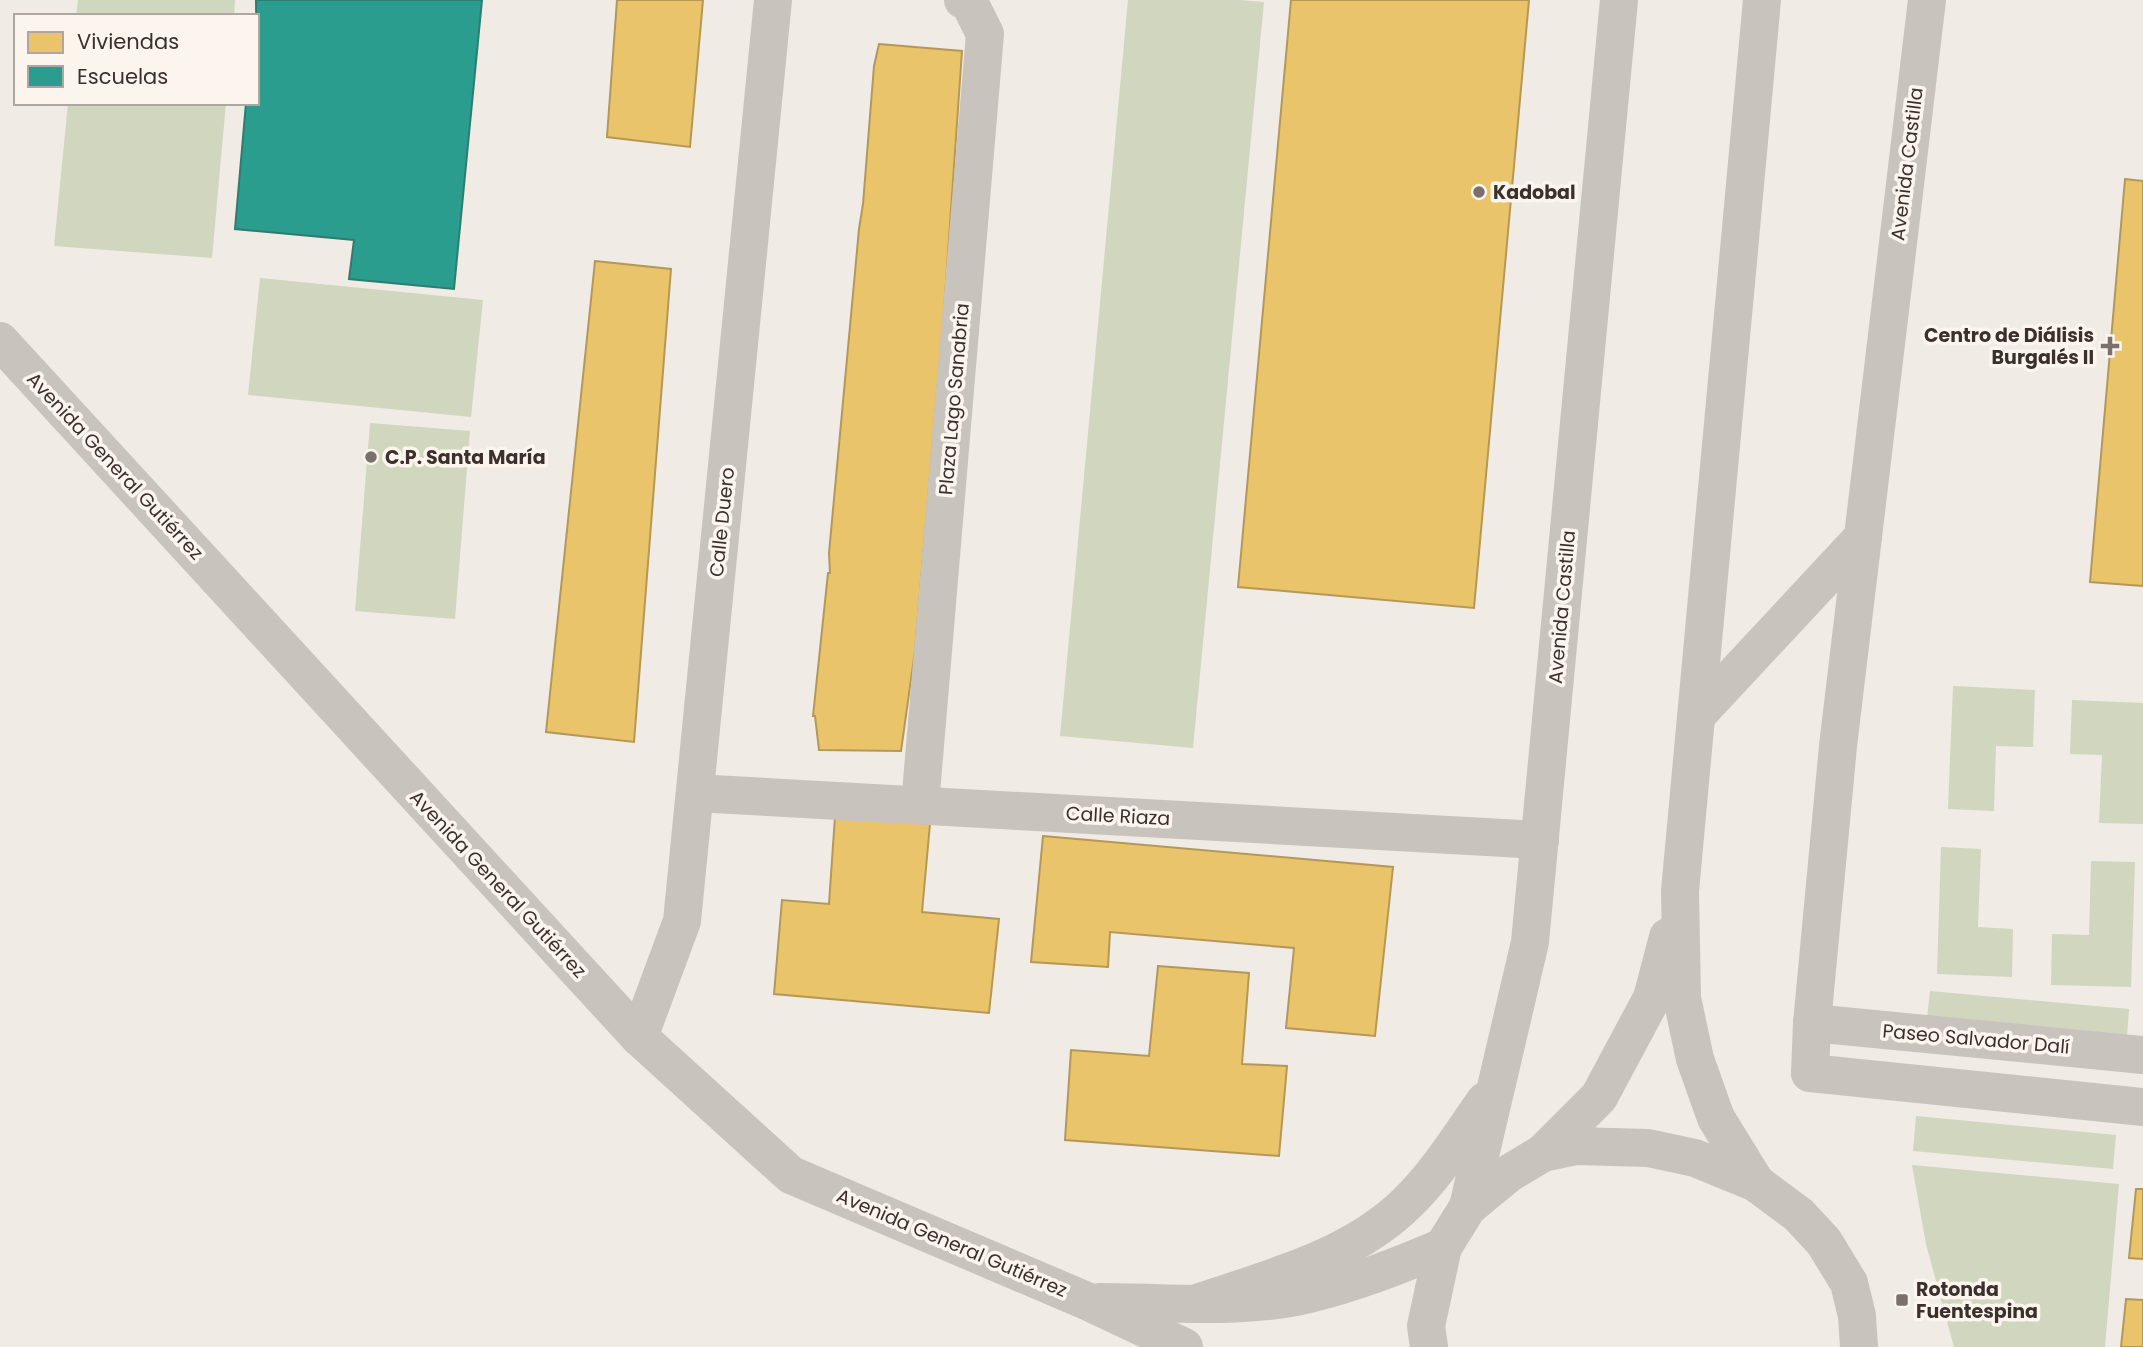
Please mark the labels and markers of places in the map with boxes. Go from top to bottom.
place label: Kadobal [1493,179,1576,206]
marker: Kadobal [1471,184,1487,200]
place label: Centro de Diálisis Burgalés II [1924,322,2094,371]
marker: Centro de Diálisis Burgalés II [2100,336,2120,356]
place label: C.P. Santa María [385,444,546,471]
marker: C.P. Santa María [363,449,379,465]
place label: Rotonda Fuentespina [1916,1276,2038,1325]
marker: Rotonda Fuentespina [1894,1292,1910,1308]

